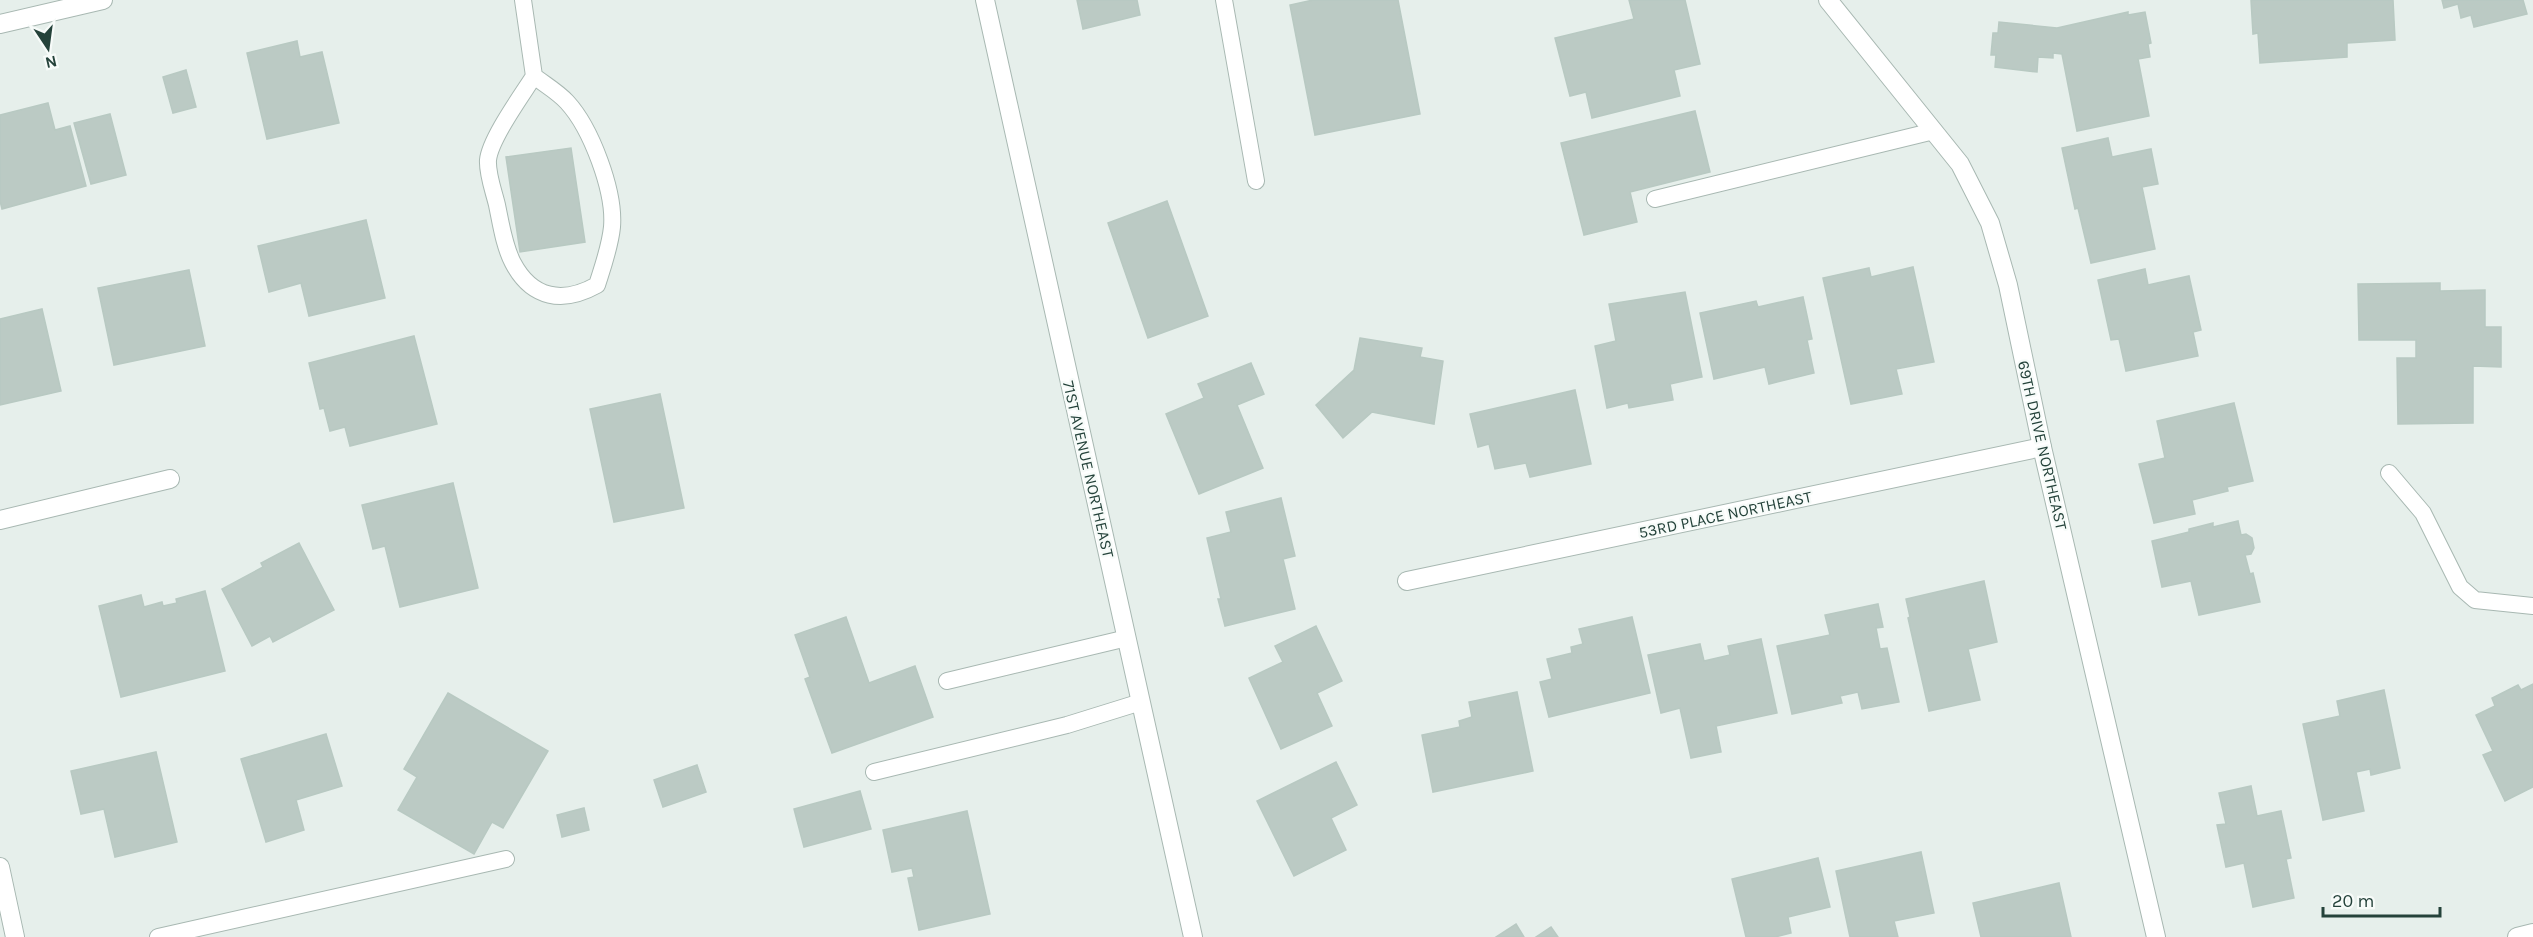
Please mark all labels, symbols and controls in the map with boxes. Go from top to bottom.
north arrow [18,18,78,78]
text: N [44,52,59,73]
street label: 69TH DRIVE NORTHEAST [2014,359,2071,532]
street label: 71ST AVENUE NORTHEAST [1059,379,1118,559]
street label: 53RD PLACE NORTHEAST [1637,487,1813,542]
scale bar [2323,880,2440,918]
text: 20 m [2332,890,2374,912]

